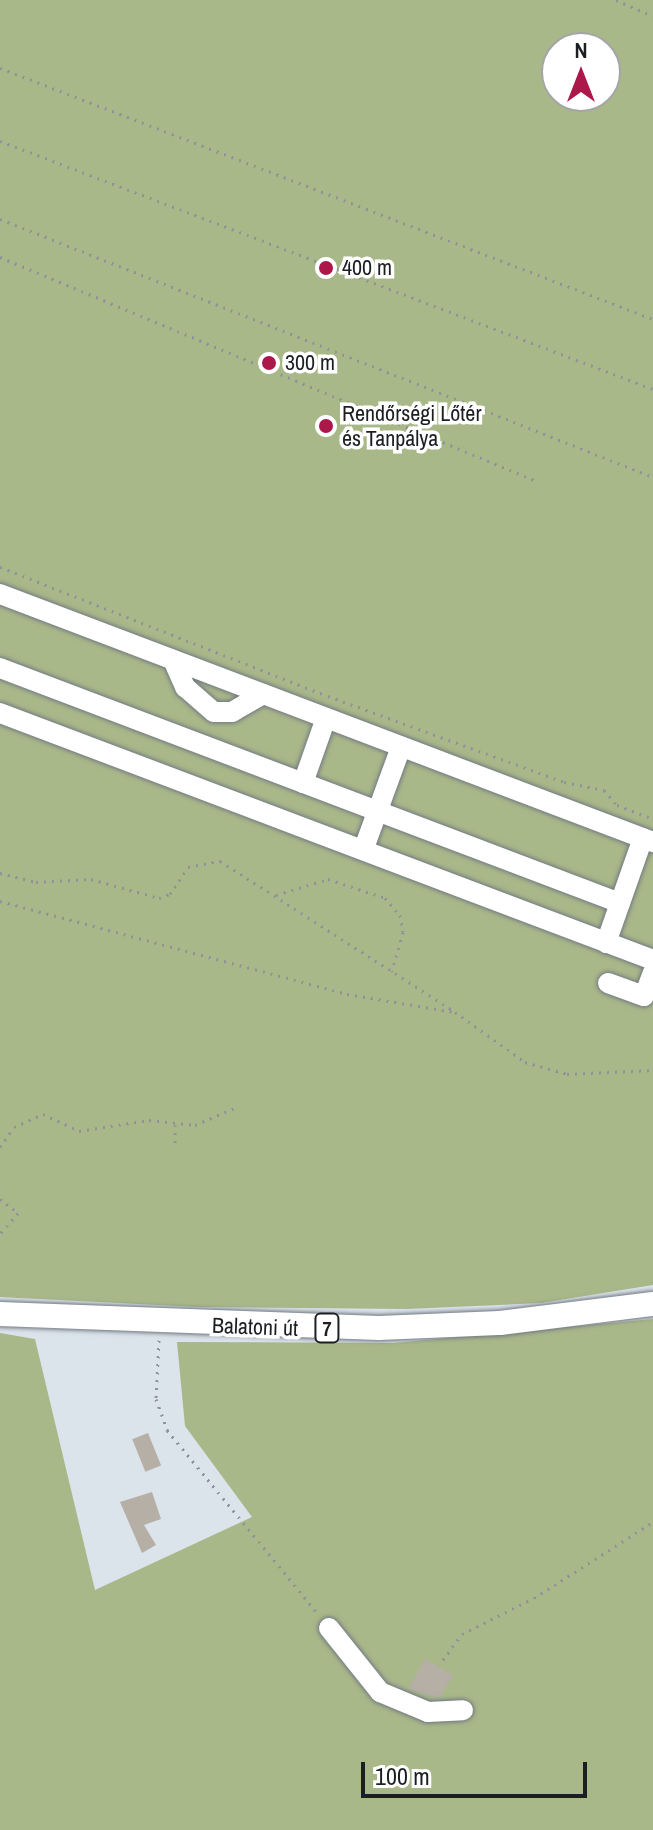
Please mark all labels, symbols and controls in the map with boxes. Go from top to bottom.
north arrow [541,32,621,112]
text: N [574,35,588,65]
place label: 400 m [342,255,392,281]
marker: 400 m [317,259,335,277]
place label: 300 m [285,350,335,376]
marker: 300 m [260,354,278,372]
place label: Rendőrségi Lőtér és Tanpálya [342,400,481,452]
marker: Rendőrségi Lőtér és Tanpálya [317,417,335,435]
street label: Balatoni út [211,1312,299,1342]
road number: 7 [313,1312,341,1344]
scale bar [365,1746,591,1796]
text: 100 m [375,1760,430,1792]

